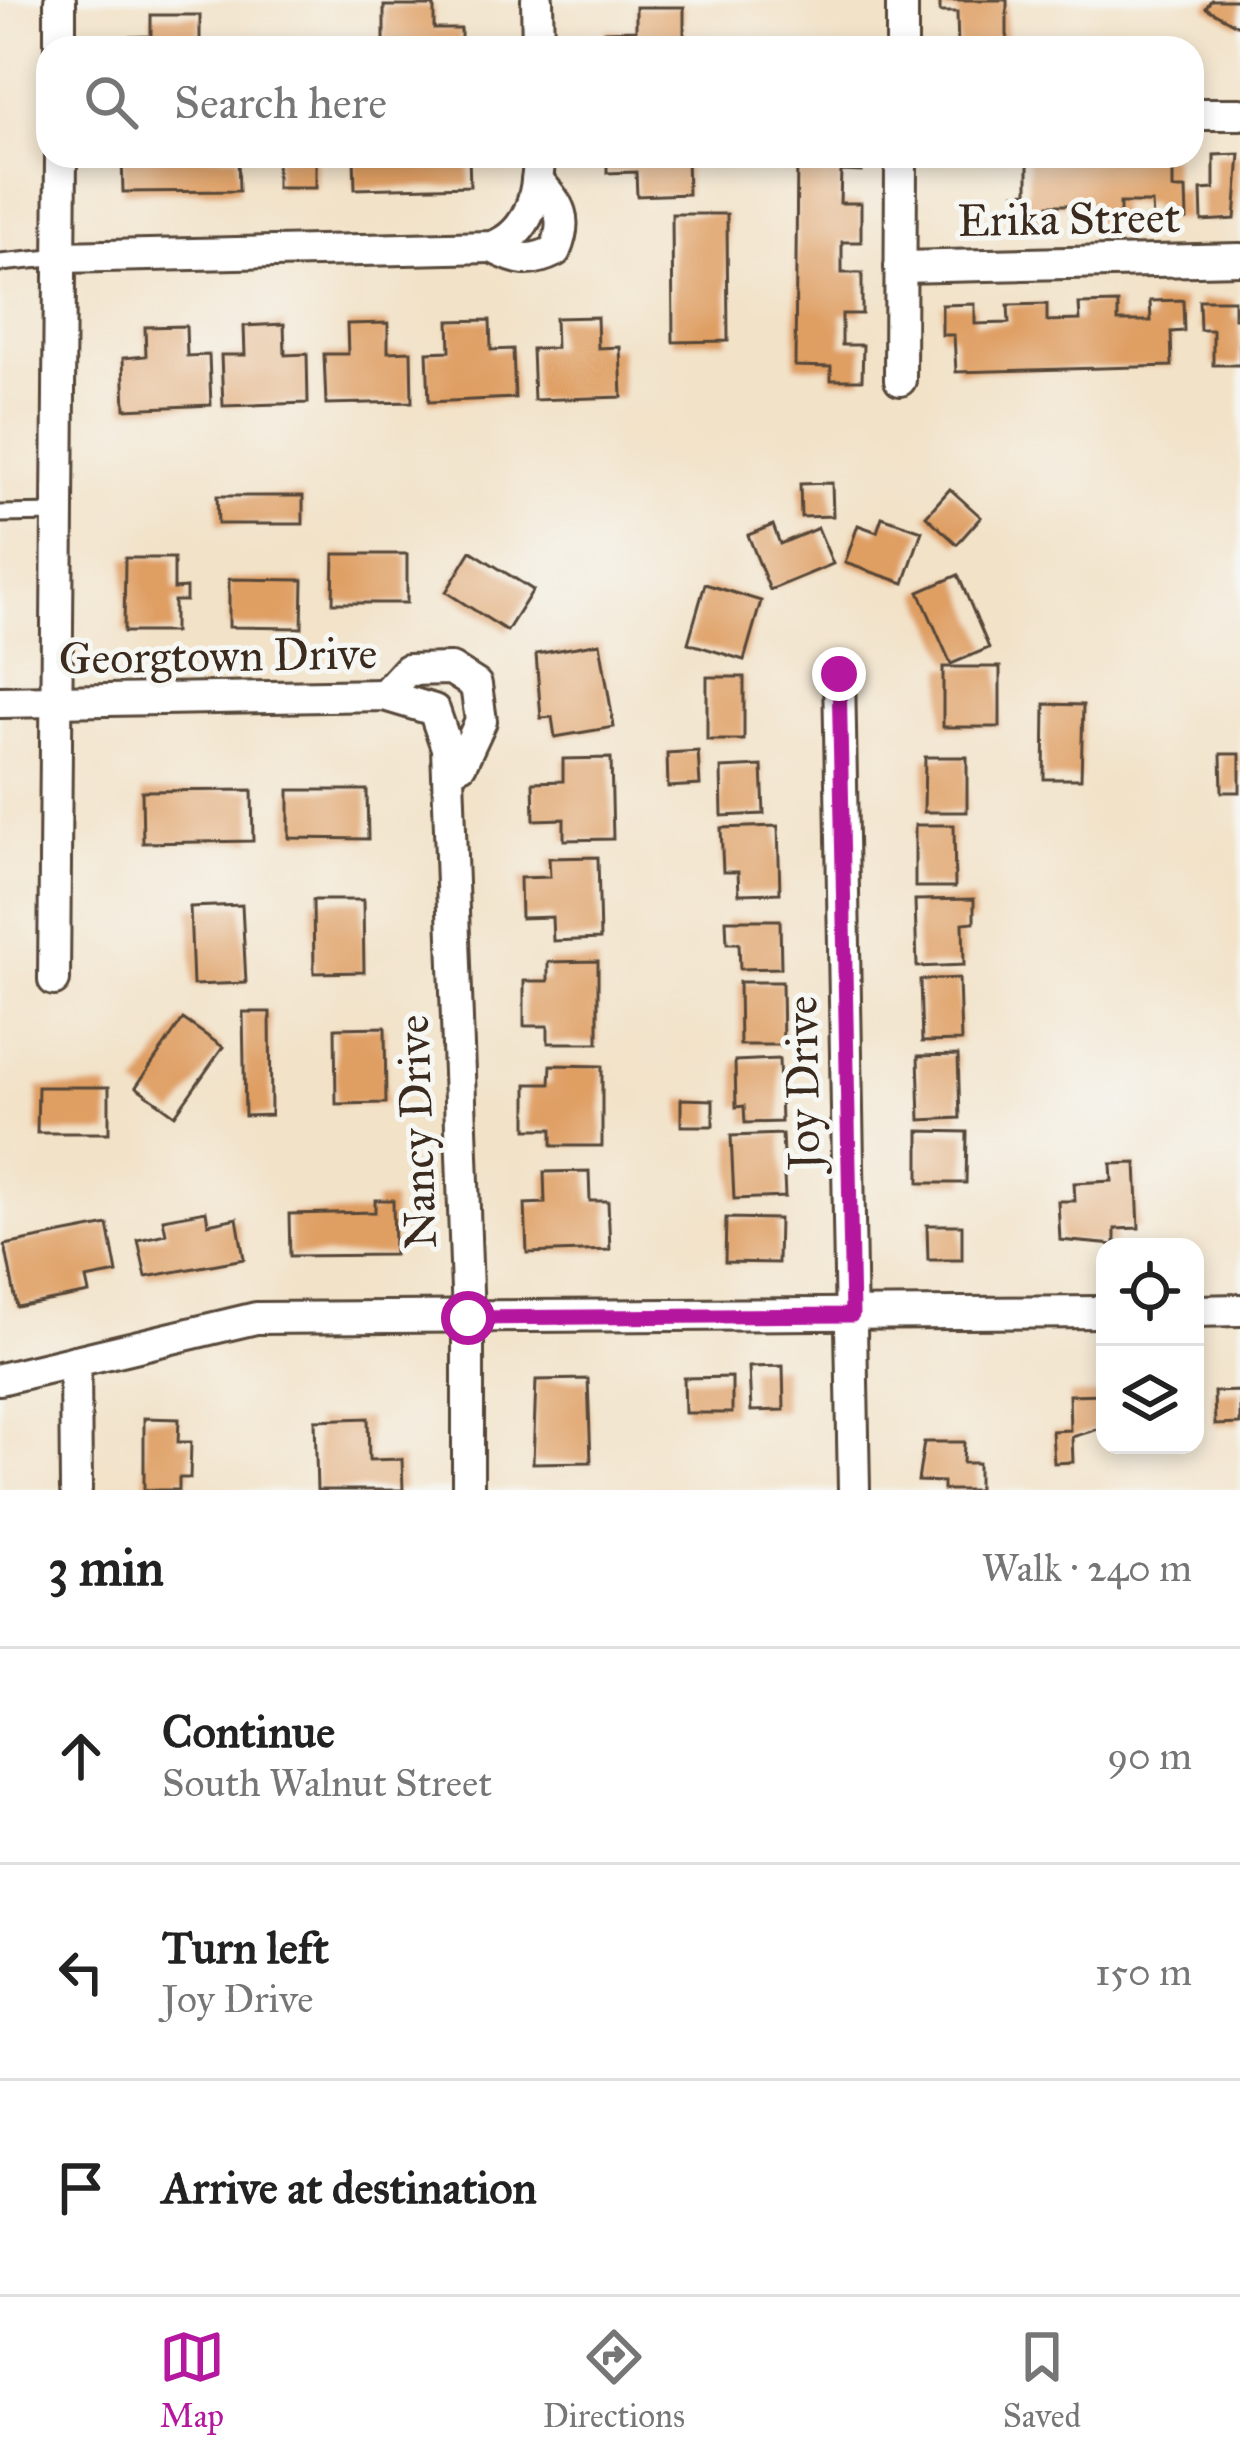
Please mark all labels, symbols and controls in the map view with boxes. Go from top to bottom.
search box [36,36,1204,168]
icon: search [78,69,144,135]
text: Search here [174,75,387,130]
street label: Erika Street [957,189,1181,248]
street label: Georgtown Drive [58,625,378,686]
route end [812,647,866,701]
street label: Joy Drive [773,995,832,1176]
street label: Nancy Drive [385,1014,448,1250]
map controls [1096,1238,1204,1454]
button: locate [1096,1238,1204,1346]
route start [441,1291,495,1345]
button: layers [1096,1346,1204,1454]
text: 3 min [48,1537,164,1599]
text: Walk · 240 m [982,1544,1192,1592]
text: Continue [162,1704,335,1759]
icon: ahead [48,1723,114,1789]
text: 90 m [1107,1732,1192,1780]
text: South Walnut Street [162,1759,492,1807]
text: Turn left [162,1920,329,1975]
icon: left [48,1939,114,2005]
text: 150 m [1095,1948,1192,1996]
text: Joy Drive [162,1975,313,2023]
icon: arrive [48,2155,114,2221]
text: Arrive at destination [162,2160,537,2215]
tab: Map [159,2324,225,2436]
tab: Directions [543,2324,685,2436]
tab: Saved [1003,2324,1081,2436]

